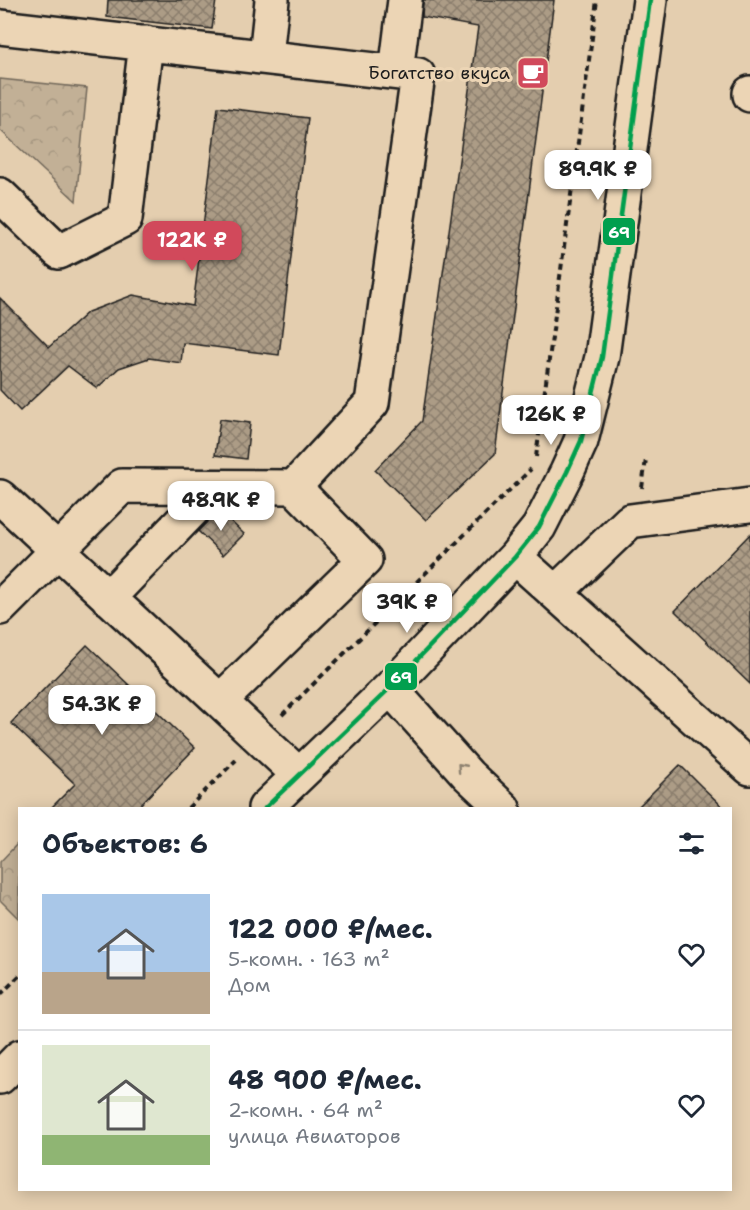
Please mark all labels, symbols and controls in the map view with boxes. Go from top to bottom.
cafe icon: Богатство вкуса [515,55,551,91]
place label: Богатство вкуса [368,61,510,85]
pin: 89.9K ₽ [543,150,653,201]
text: 89.9K ₽ [558,156,638,182]
line badge: 69 [602,217,636,246]
pin: 122K ₽ [143,221,241,272]
text: 69 [608,222,630,243]
text: 122K ₽ [157,227,227,253]
pin: 126K ₽ [502,395,600,446]
text: 126K ₽ [516,401,586,427]
pin: 48.9K ₽ [166,481,276,532]
text: 48.9K ₽ [182,487,260,513]
pin: 39K ₽ [365,583,449,634]
text: 39K ₽ [376,589,438,615]
line badge: 69 [384,662,418,691]
text: 69 [390,667,412,688]
pin: 54.3K ₽ [47,685,157,736]
text: 54.3K ₽ [62,691,142,717]
one-way arrow [457,764,468,774]
text: Объектов: 6 [42,826,208,861]
icon: filters [675,827,708,860]
text: 122 000 ₽/мес. [228,911,433,946]
icon: home [90,918,162,990]
icon: heart [675,938,708,971]
text: 5-комн. · 163 m² [228,946,390,972]
text: Дом [228,972,270,998]
text: 48 900 ₽/мес. [228,1062,422,1097]
icon: home [90,1069,162,1141]
icon: heart [675,1089,708,1122]
text: 2-комн. · 64 m² [228,1097,383,1123]
text: улица Авиаторов [228,1123,401,1149]

